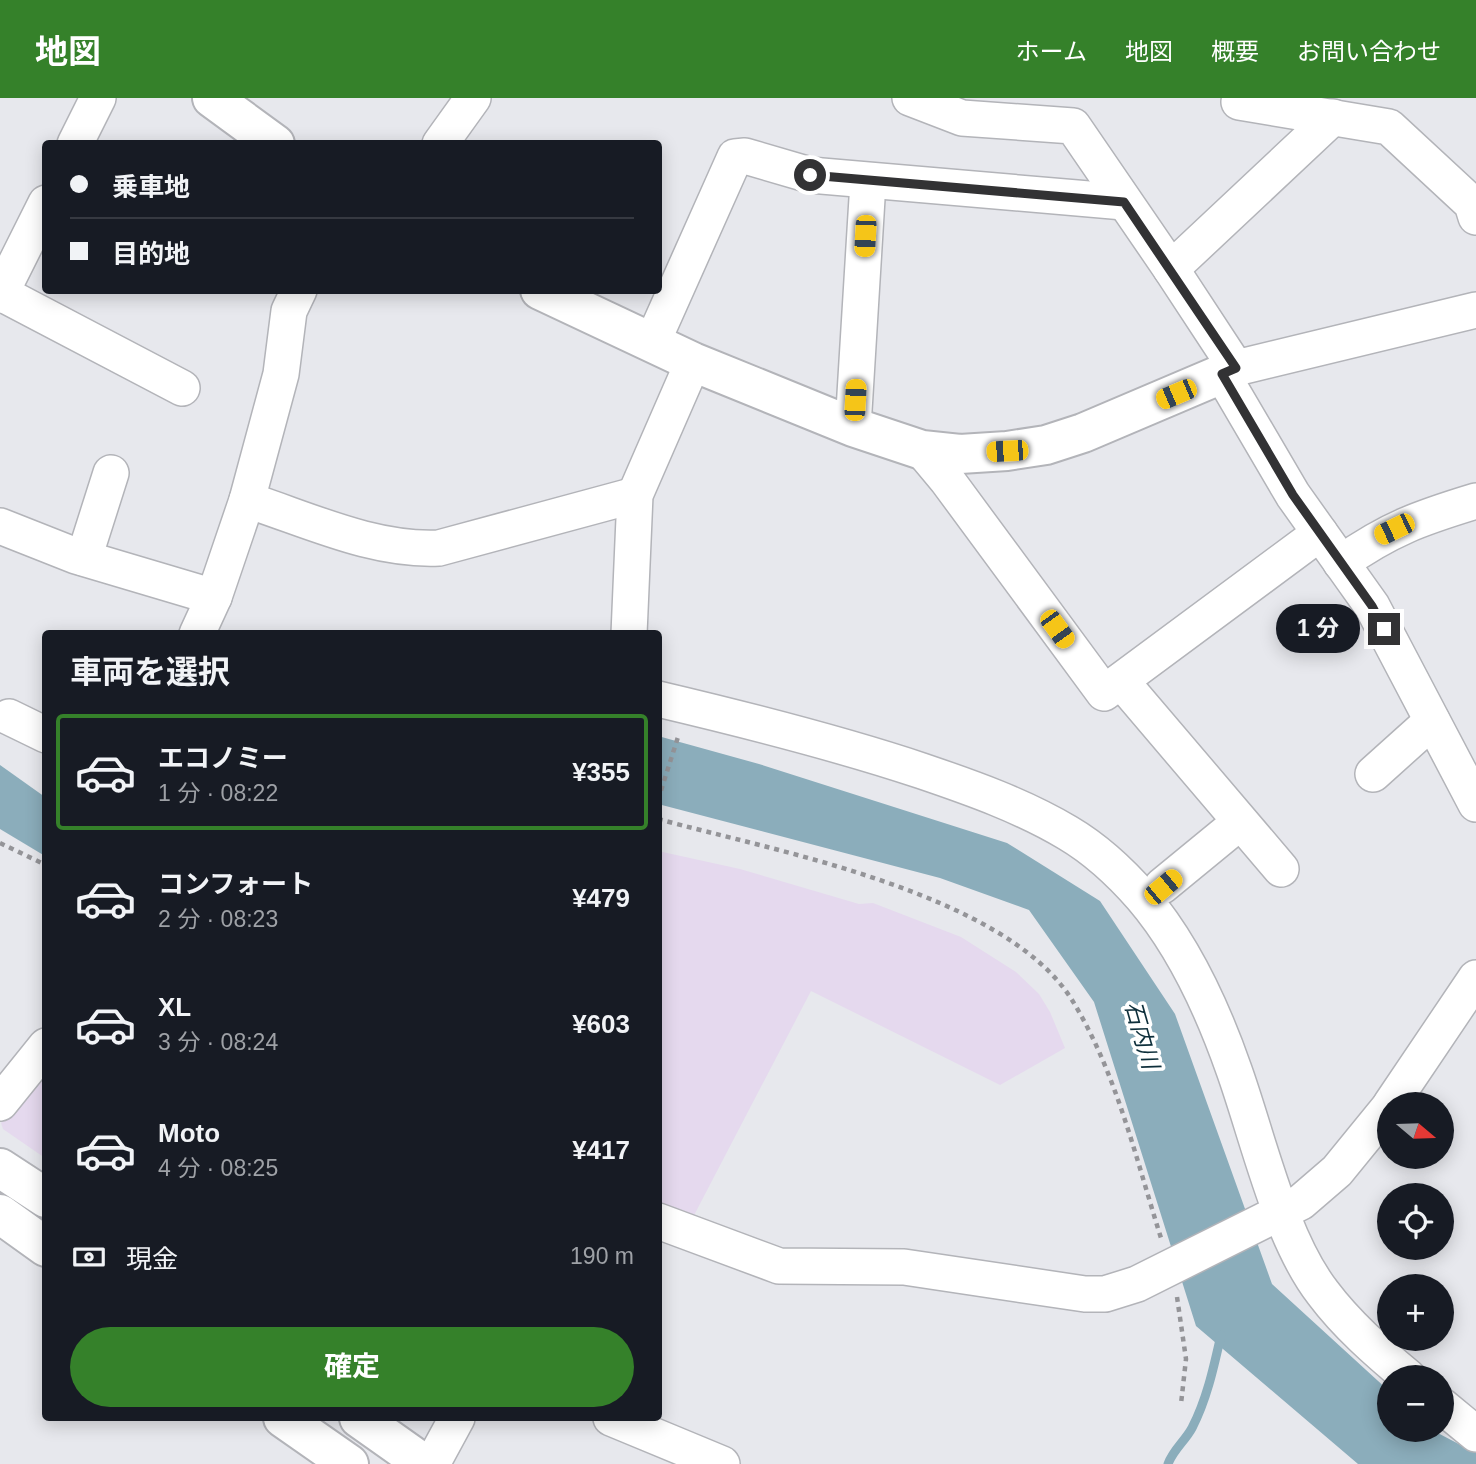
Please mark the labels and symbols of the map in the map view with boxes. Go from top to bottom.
route start [794,159,826,191]
car [854,214,877,258]
car [1153,376,1200,412]
car [844,378,867,422]
car [986,439,1029,463]
car [1371,510,1418,548]
callout: 1 分 [1276,604,1360,654]
car [1037,606,1078,652]
route end [1368,613,1400,645]
car [1141,865,1186,909]
water label: 石内川 [1120,998,1165,1075]
north arrow [1377,1092,1454,1169]

